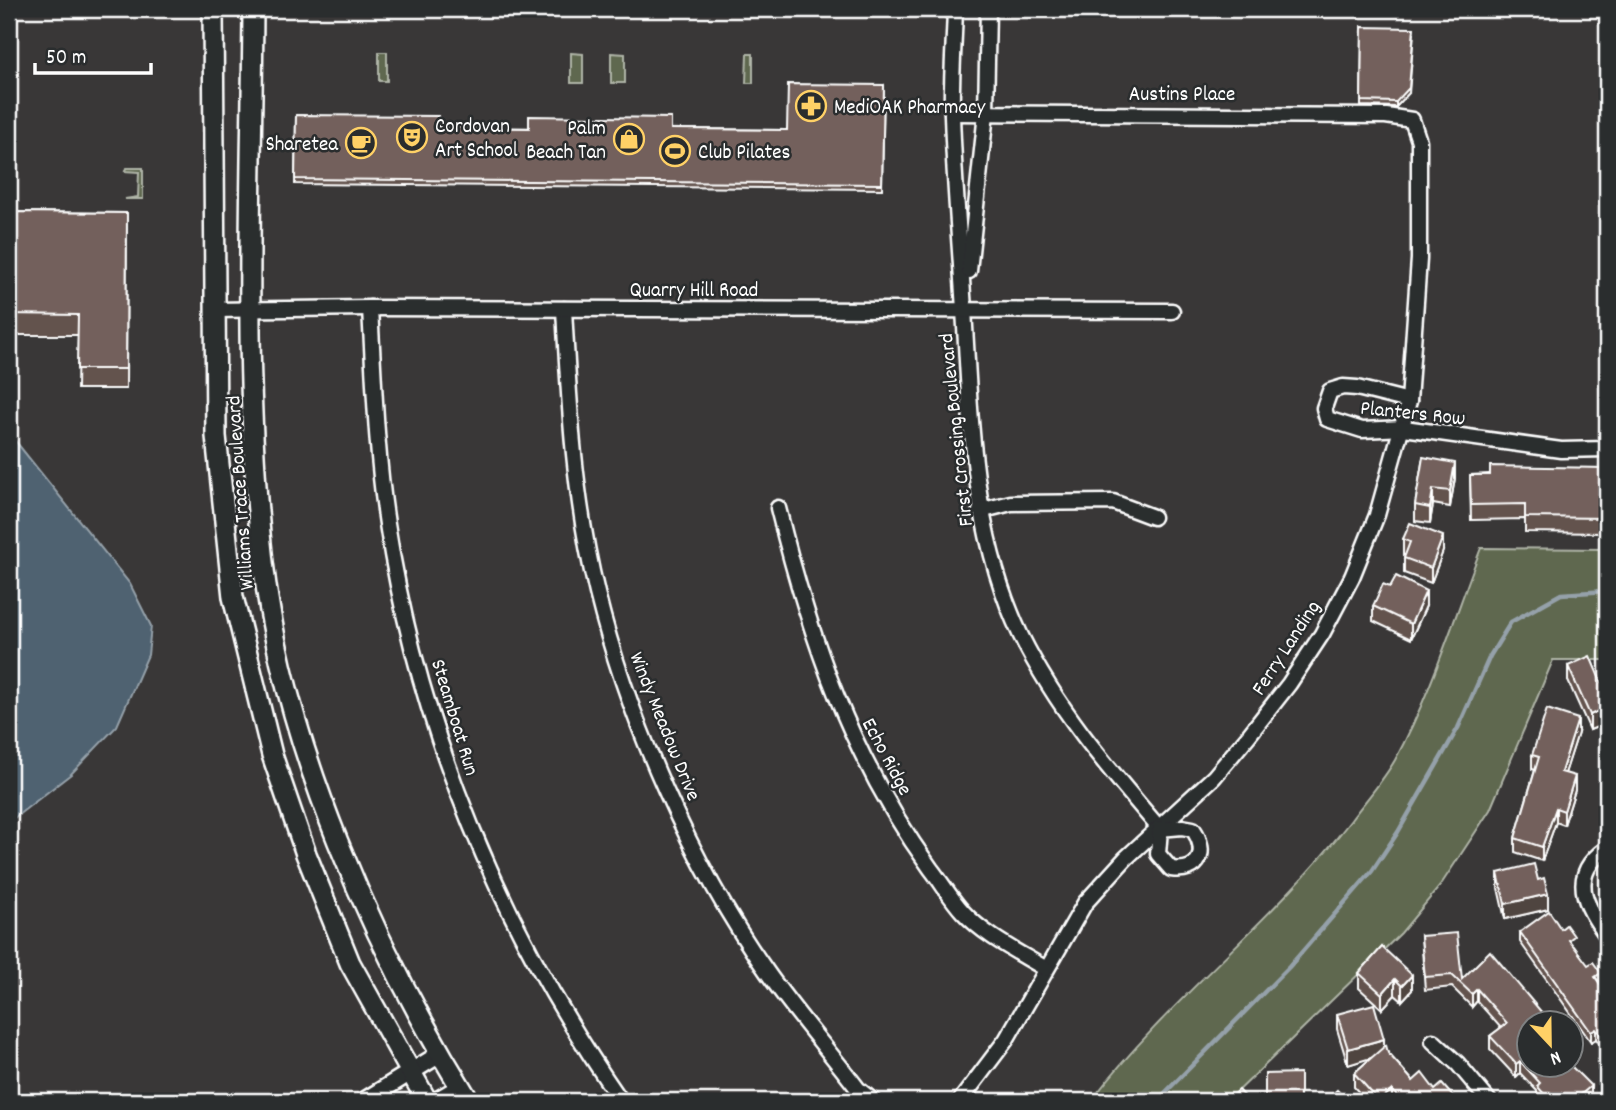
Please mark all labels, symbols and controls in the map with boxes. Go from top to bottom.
scale bar [35,32,150,76]
text: 50 m [46,44,86,74]
street label: Austins Place [1129,81,1235,111]
pharmacy icon: MediOAK Pharmacy [794,89,828,123]
place label: MediOAK Pharmacy [834,94,986,124]
place label: Cordovan Art School [435,113,518,167]
place label: Palm Beach Tan [526,115,606,169]
theatre icon: Cordovan Art School [395,120,429,154]
shop icon: Palm Beach Tan [612,122,646,156]
cafe icon: Sharetea [344,126,378,160]
place label: Sharetea [265,131,339,161]
sports icon: Club Pilates [658,134,692,168]
place label: Club Pilates [698,139,790,169]
street label: Quarry Hill Road [630,277,758,307]
street label: First Crossing Boulevard [933,332,983,528]
street label: Williams Trace Boulevard [220,394,264,591]
street label: Planters Row [1359,395,1467,435]
street label: Ferry Landing [1245,595,1330,702]
street label: Windy Meadow Drive [620,648,707,806]
street label: Steamboat Run [421,656,485,780]
street label: Echo Ridge [852,713,918,802]
north arrow [1514,1009,1584,1078]
text: N [1546,1042,1564,1071]

